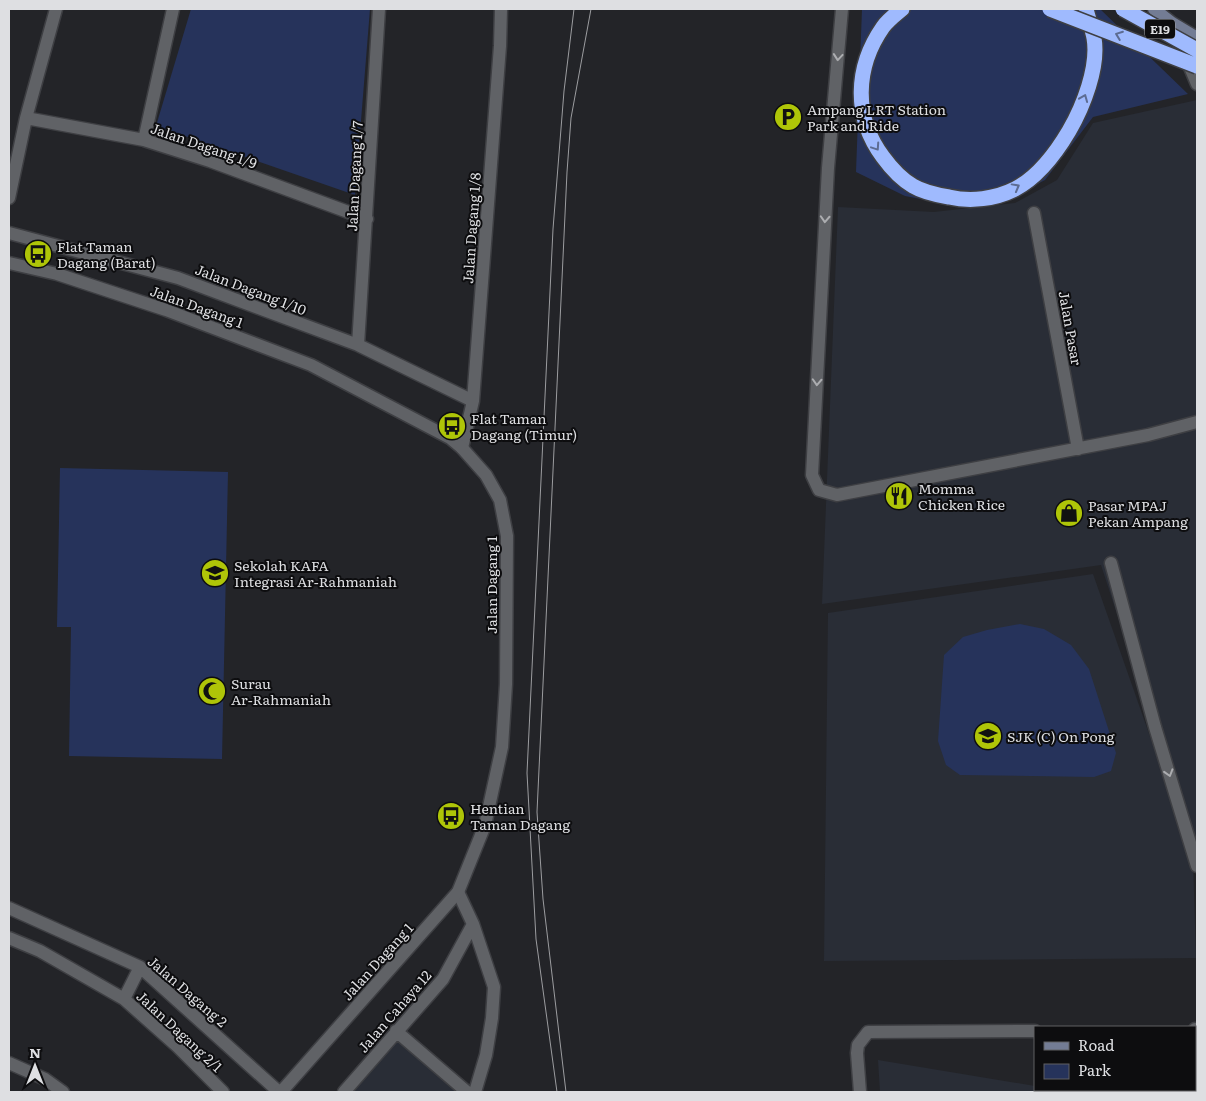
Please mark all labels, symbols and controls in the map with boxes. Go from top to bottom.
road number: E19 [1145,20,1175,38]
one-way arrow [1115,31,1124,42]
one-way arrow [833,54,844,62]
one-way arrow [1078,95,1088,103]
place label: Ampang LRT Station Park and Ride [807,99,946,135]
parking icon: Ampang LRT Station Park and Ride [773,102,803,132]
street label: Jalan Dagang 1/9 [148,117,260,173]
street label: Jalan Dagang 1/7 [341,120,367,232]
one-way arrow [870,141,879,150]
street label: Jalan Dagang 1/8 [457,171,485,284]
one-way arrow [1011,183,1020,193]
one-way arrow [820,216,831,224]
place label: Flat Taman Dagang (Barat) [57,236,156,272]
bus stop icon: Flat Taman Dagang (Barat) [23,239,53,269]
street label: Jalan Dagang 1/10 [193,260,309,318]
street label: Jalan Dagang 1 [148,281,246,331]
street label: Jalan Pasar [1055,289,1087,367]
one-way arrow [812,378,822,386]
place label: Flat Taman Dagang (Timur) [471,408,577,444]
bus stop icon: Flat Taman Dagang (Timur) [437,411,467,441]
place label: Momma Chicken Rice [918,478,1005,514]
restaurant icon: Momma Chicken Rice [884,481,914,511]
place label: Pasar MPAJ Pekan Ampang [1088,495,1188,531]
shop icon: Pasar MPAJ Pekan Ampang [1054,498,1084,528]
street label: Jalan Dagang 1 [481,536,501,634]
place label: Sekolah KAFA Integrasi Ar-Rahmaniah [234,555,397,591]
school or university icon: Sekolah KAFA Integrasi Ar-Rahmaniah [200,558,230,588]
place label: Surau Ar-Rahmaniah [231,673,331,709]
mosque icon: Surau Ar-Rahmaniah [197,676,227,706]
school or university icon: SJK (C) On Pong [973,721,1003,751]
place label: SJK (C) On Pong [1007,726,1115,746]
one-way arrow [1164,769,1174,777]
place label: Hentian Taman Dagang [470,798,570,834]
bus stop icon: Hentian Taman Dagang [436,801,466,831]
street label: Jalan Dagang 1 [337,918,417,1004]
street label: Jalan Dagang 2 [144,951,232,1031]
street label: Jalan Cahaya 12 [353,966,435,1056]
street label: Jalan Dagang 2/1 [133,986,228,1076]
legend [1034,1026,1196,1091]
text: Road [1078,1033,1114,1056]
north arrow [10,1041,60,1091]
text: N [29,1042,41,1062]
text: Park [1078,1058,1112,1081]

